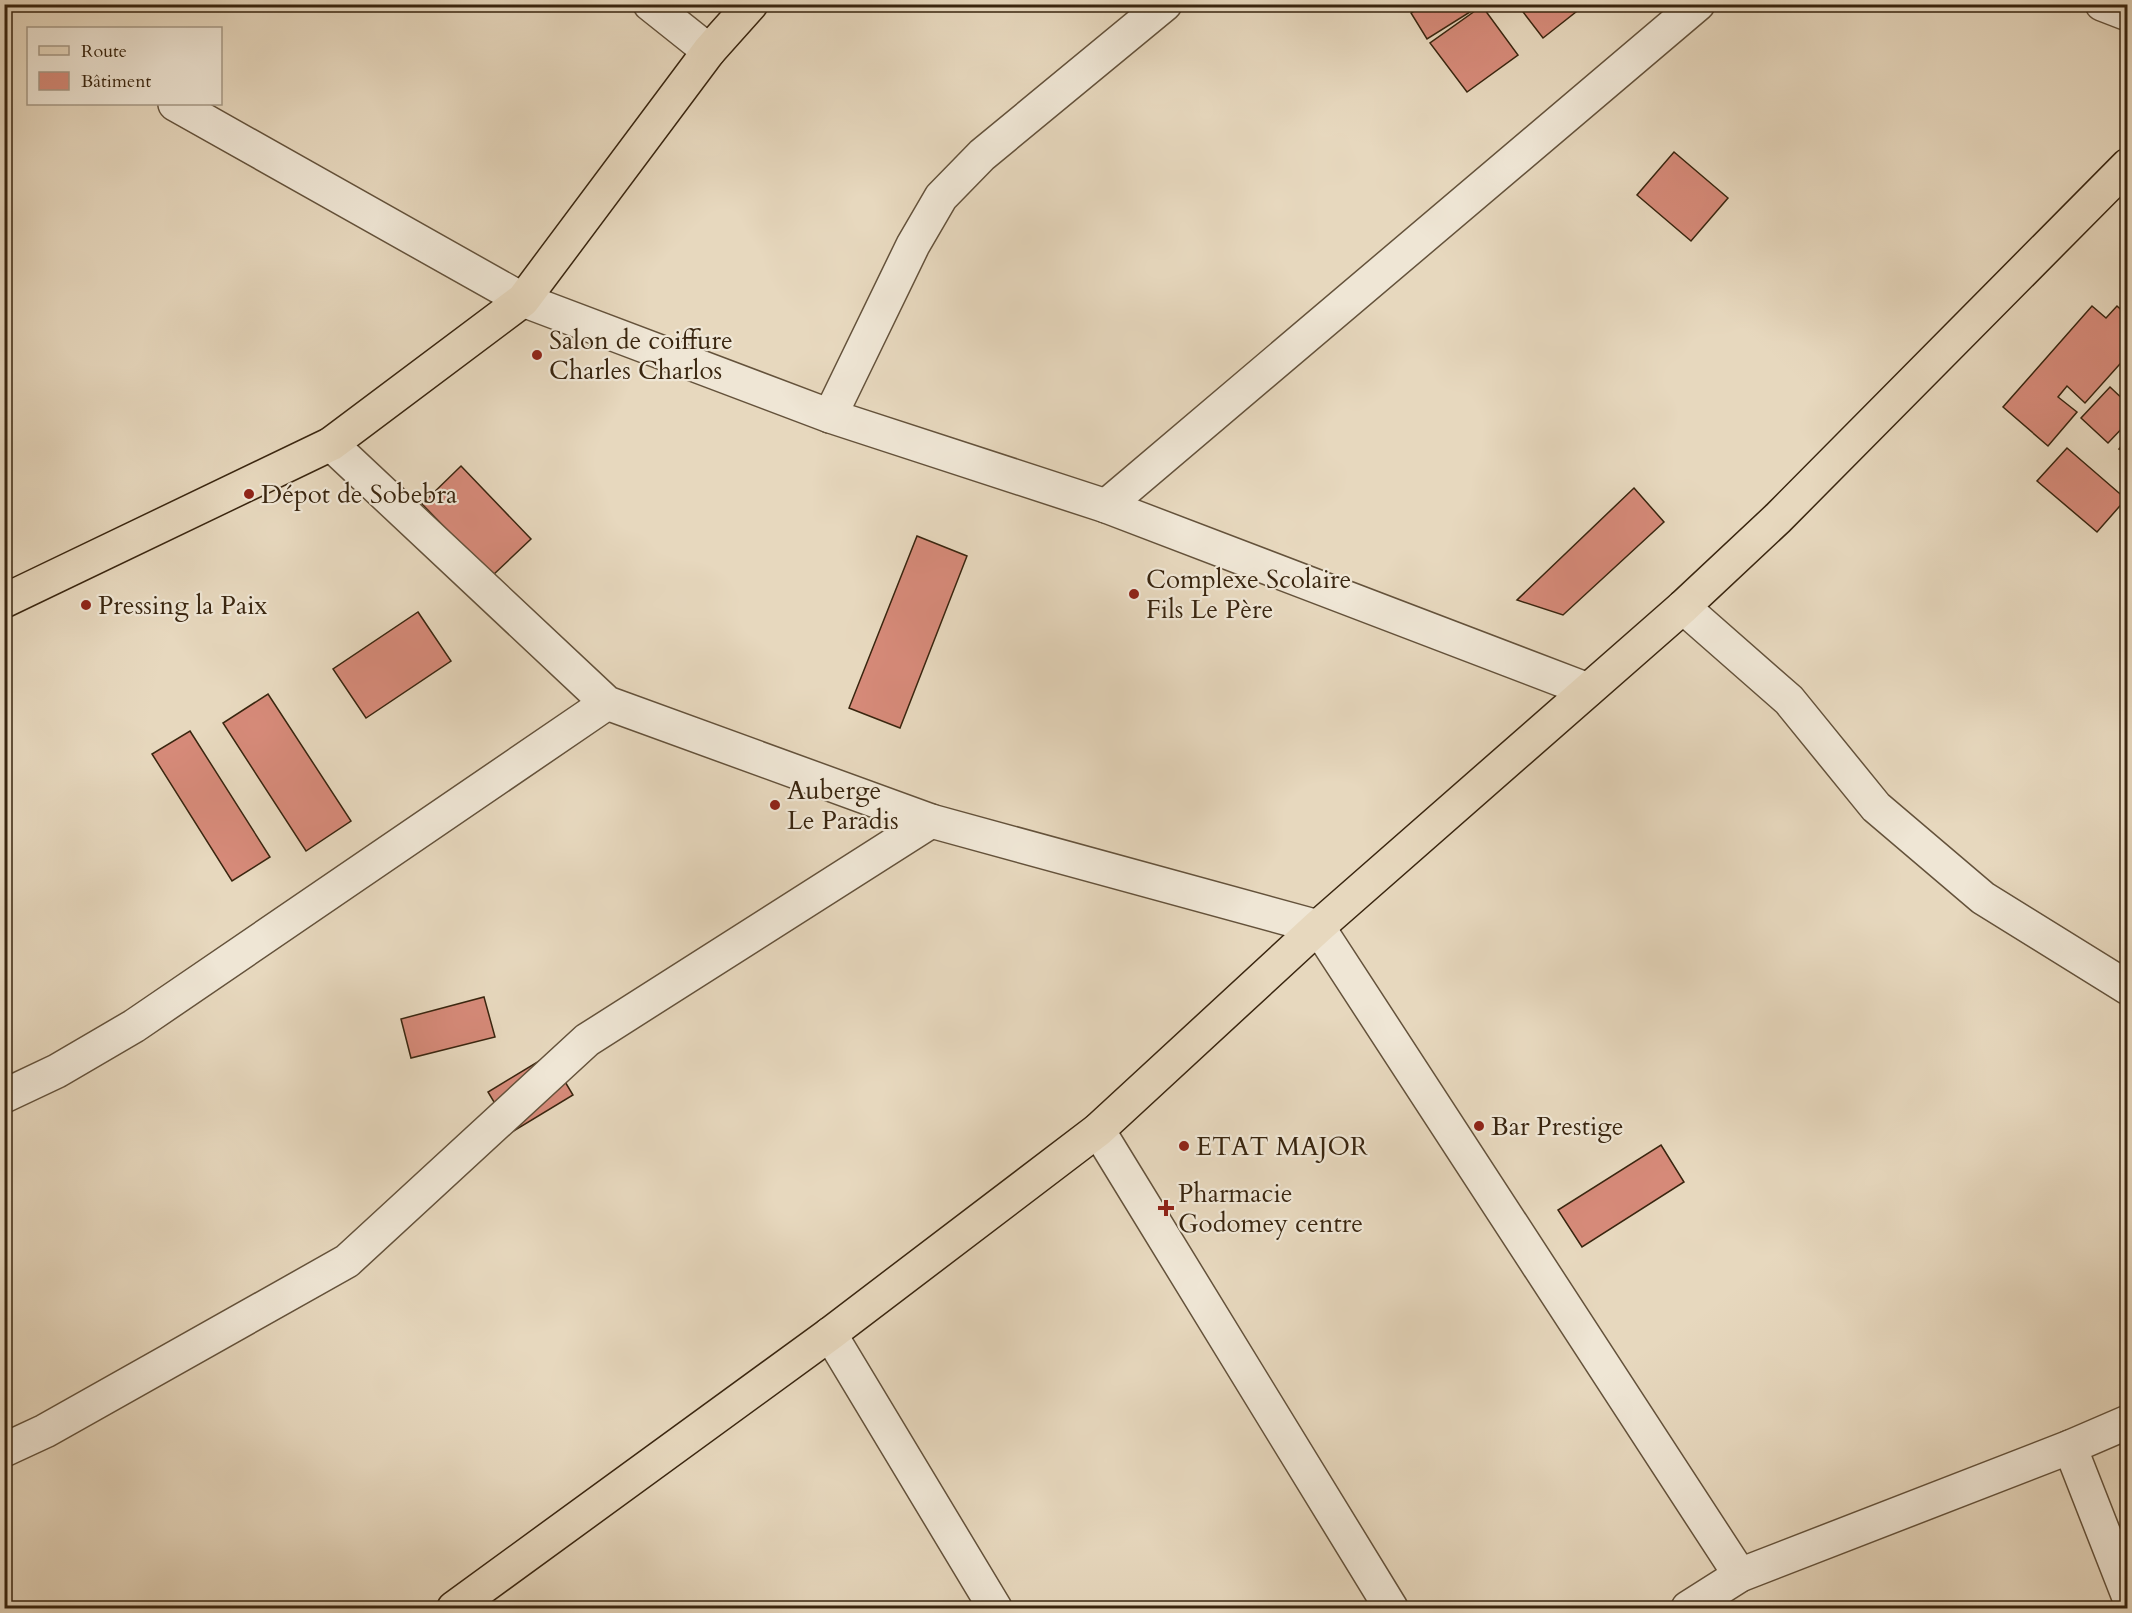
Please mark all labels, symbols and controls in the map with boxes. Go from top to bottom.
legend [27,27,222,105]
text: Route [81,39,127,64]
text: Bâtiment [81,69,151,94]
place label: Salon de coiffure Charles Charlos [549,323,733,388]
marker: Salon de coiffure Charles Charlos [530,348,544,362]
place label: Dépot de Sobebra [261,477,457,512]
marker: Dépot de Sobebra [242,487,256,501]
place label: Complexe Scolaire Fils Le Père [1146,562,1351,627]
marker: Complexe Scolaire Fils Le Père [1127,587,1141,601]
place label: Pressing la Paix [98,588,267,623]
marker: Pressing la Paix [79,598,93,612]
place label: Auberge Le Paradis [787,773,899,838]
marker: Auberge Le Paradis [768,798,782,812]
place label: Bar Prestige [1491,1109,1624,1144]
marker: Bar Prestige [1472,1119,1486,1133]
place label: ETAT MAJOR [1196,1129,1368,1164]
marker: ETAT MAJOR [1177,1139,1191,1153]
place label: Pharmacie Godomey centre [1178,1176,1363,1241]
marker: Pharmacie Godomey centre [1159,1201,1173,1215]

